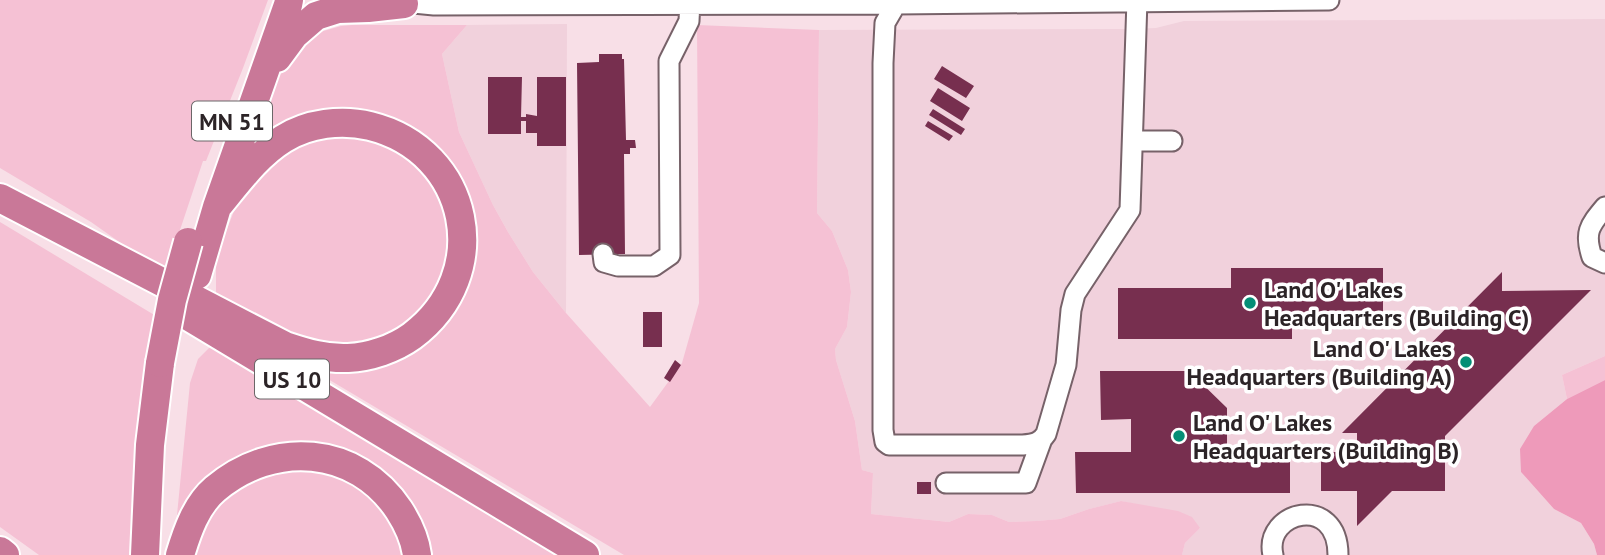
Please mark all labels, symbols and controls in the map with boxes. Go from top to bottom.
road number: MN 51 [192,102,272,140]
place label: Land O' Lakes Headquarters (Building C) [1264,274,1529,333]
marker: Land O' Lakes Headquarters (Building C) [1242,295,1258,311]
place label: Land O' Lakes Headquarters (Building A) [1187,333,1452,392]
marker: Land O' Lakes Headquarters (Building A) [1458,354,1474,370]
road number: US 10 [255,360,329,398]
place label: Land O' Lakes Headquarters (Building B) [1193,407,1459,466]
marker: Land O' Lakes Headquarters (Building B) [1171,428,1187,444]

